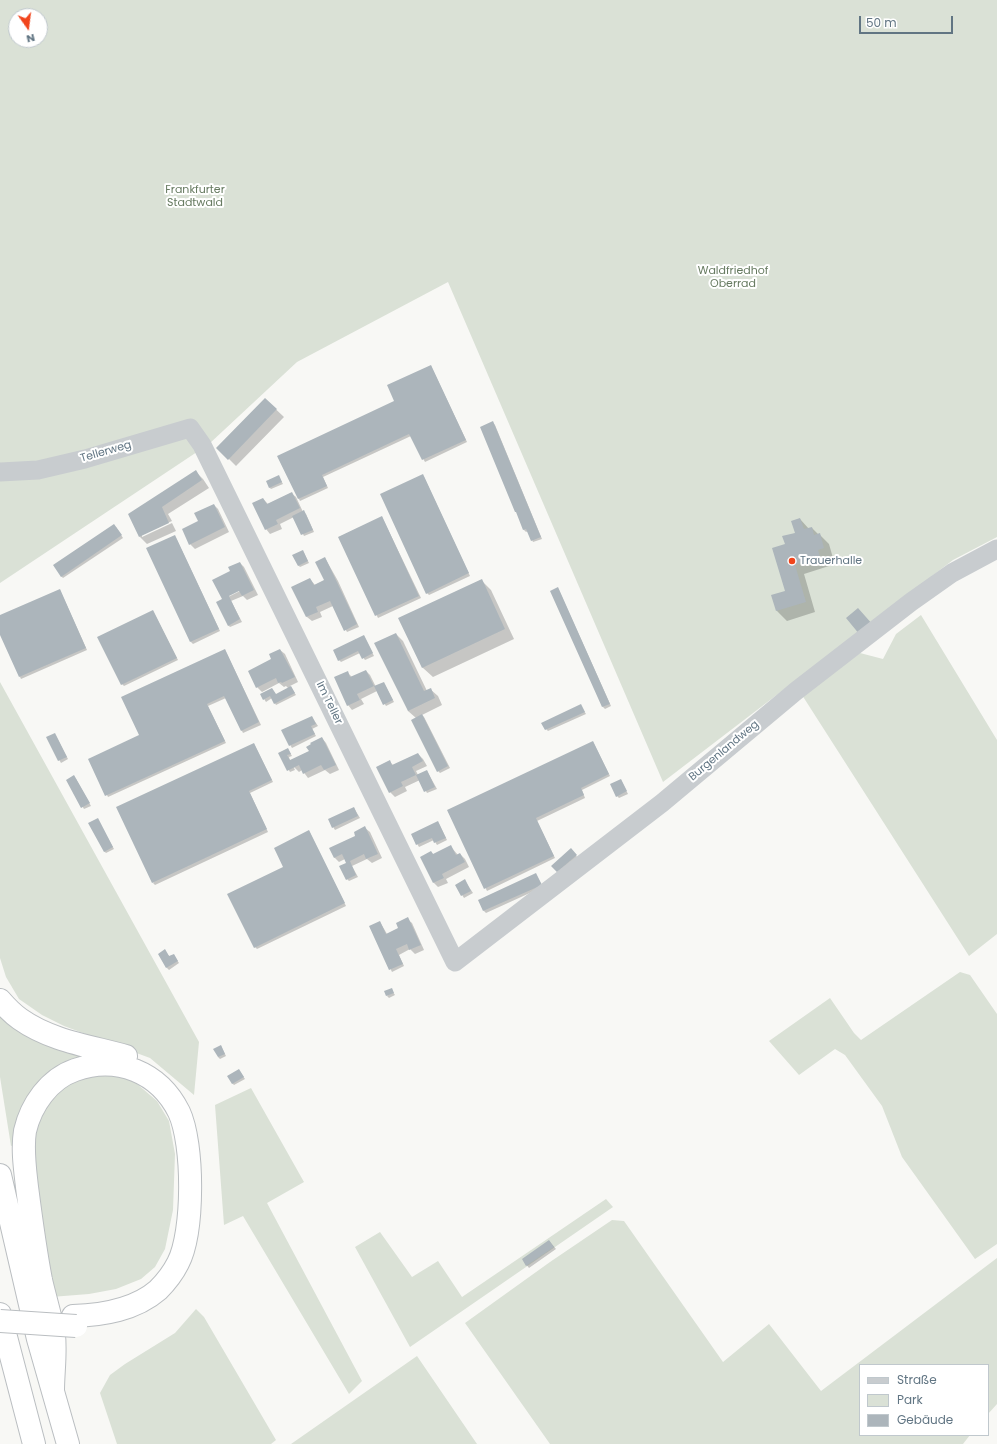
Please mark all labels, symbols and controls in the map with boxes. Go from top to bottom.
north arrow [8,8,48,48]
scale bar [861,8,955,34]
text: 50 m [866,14,897,31]
text: N [25,30,37,47]
park label: Frankfurter Stadtwald [165,183,225,209]
park label: Waldfriedhof Oberrad [698,264,768,290]
street label: Tellerweg [79,438,133,466]
place label: Trauerhalle [800,554,862,568]
marker: Trauerhalle [787,556,797,566]
street label: Im Teller [313,679,345,727]
street label: Burgenlandweg [686,718,762,784]
legend [859,1364,989,1436]
text: Straße [897,1371,937,1388]
text: Park [897,1391,923,1408]
text: Gebäude [897,1411,953,1428]

